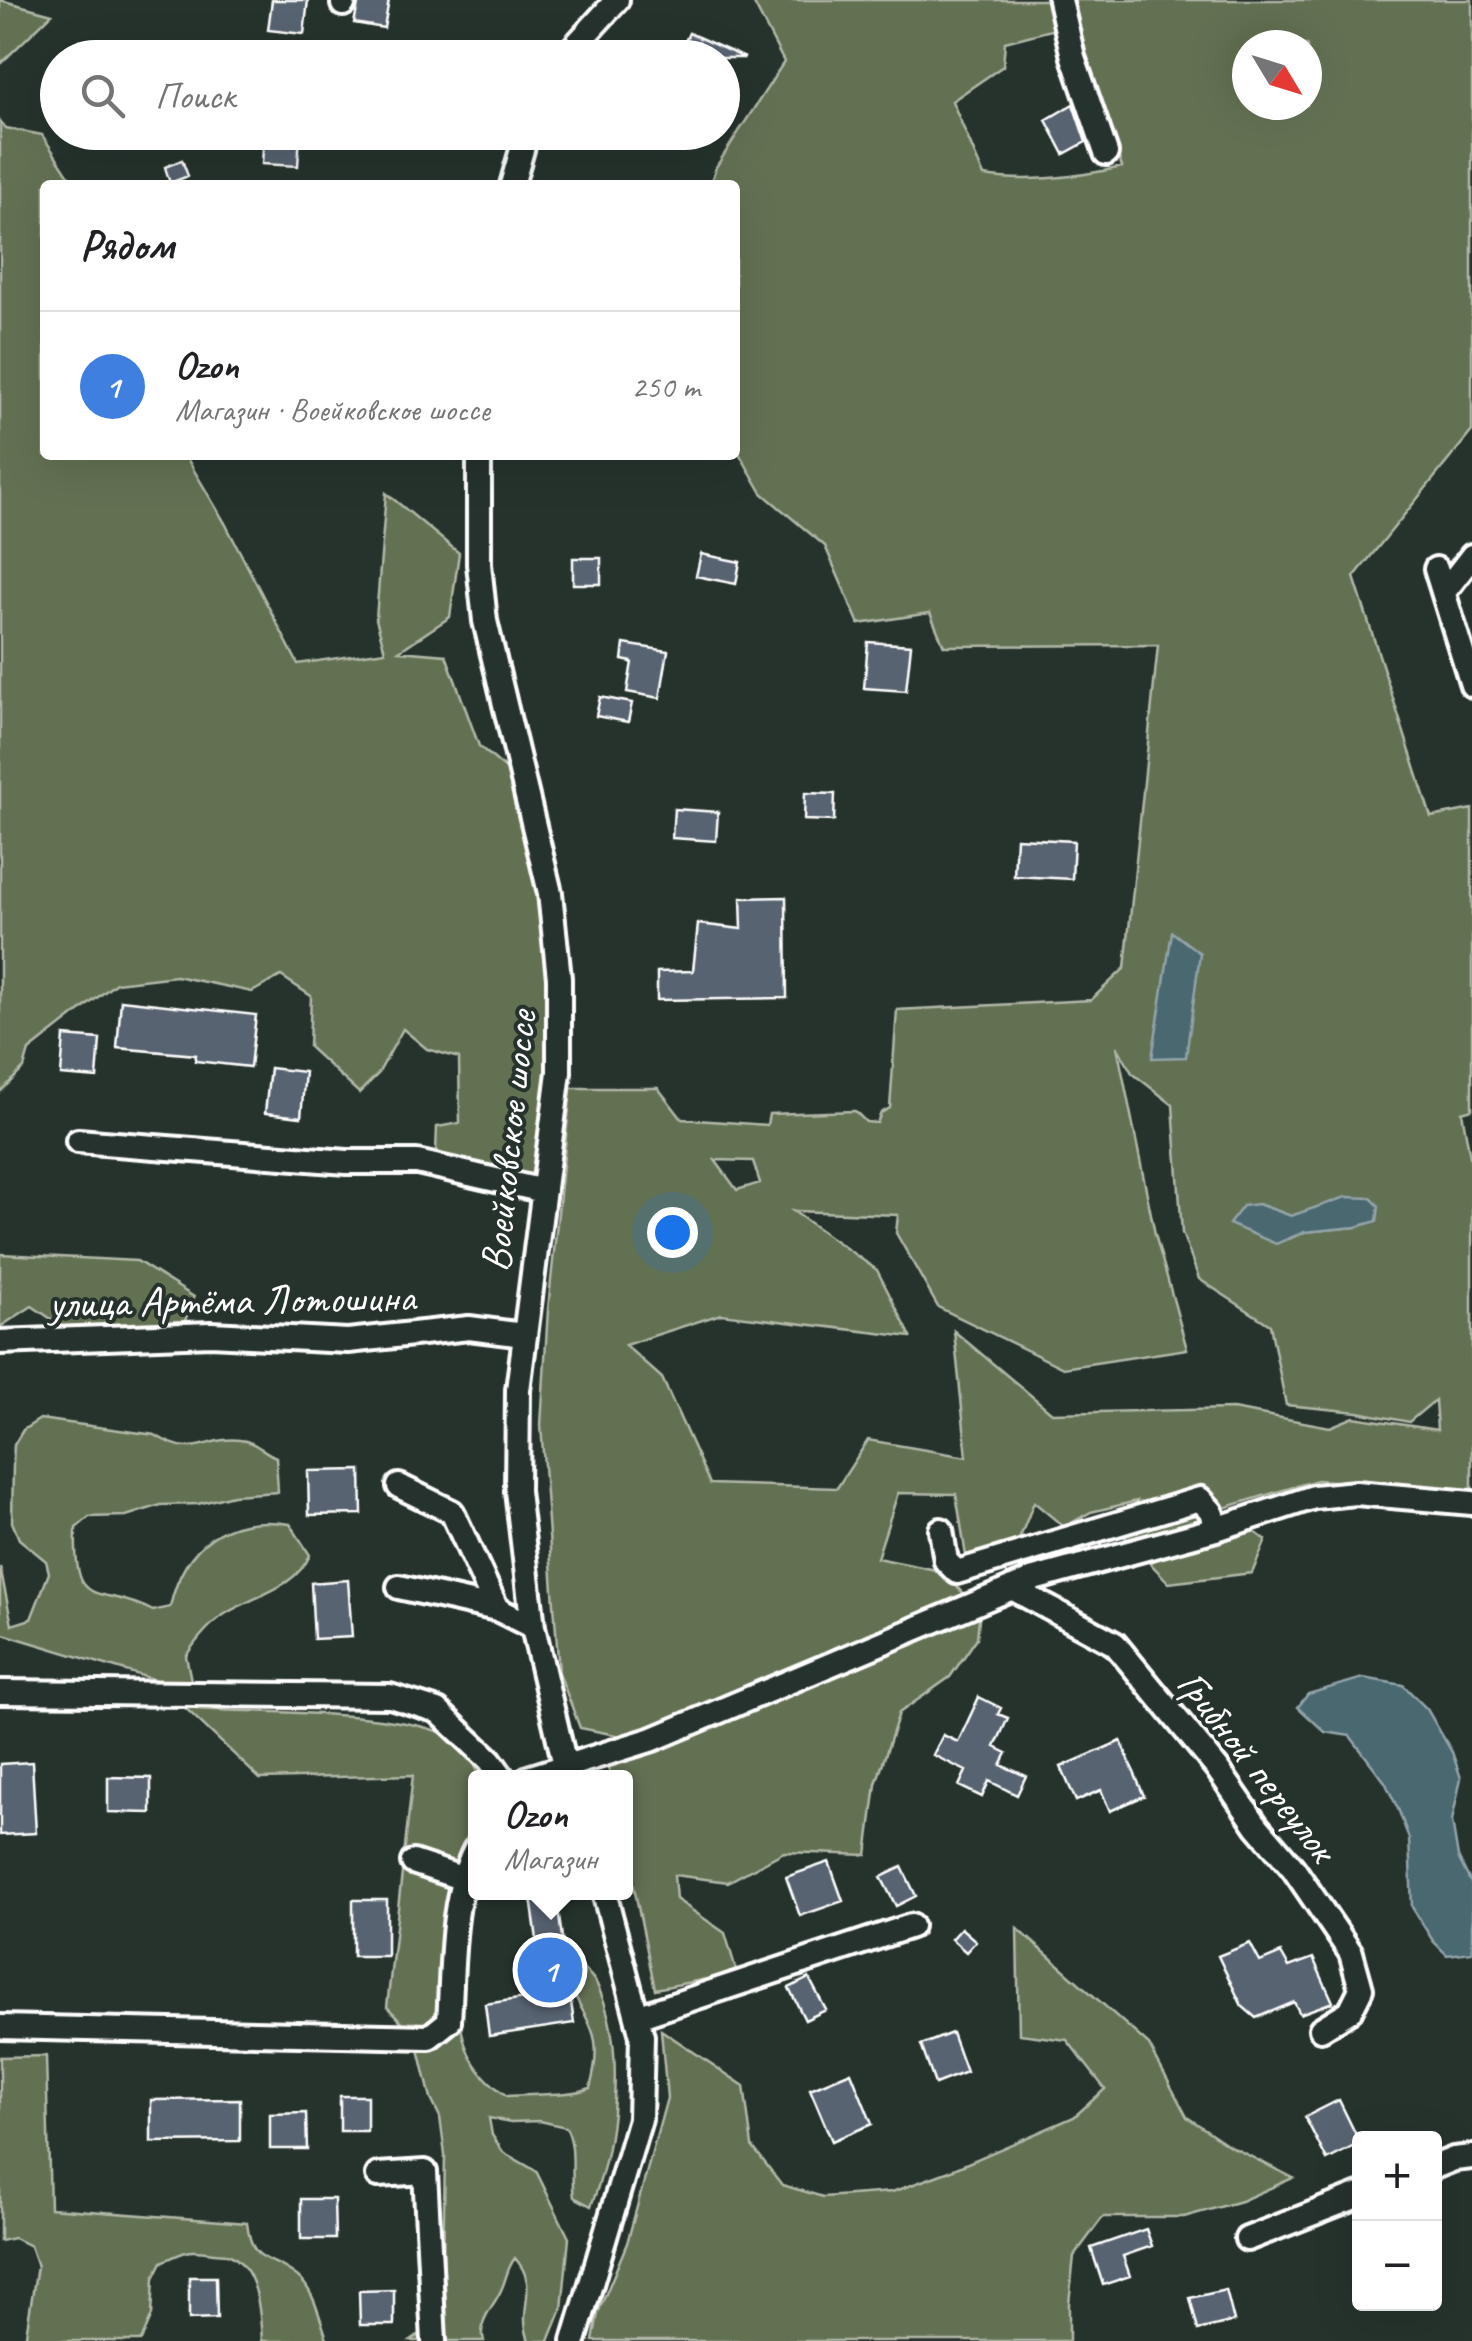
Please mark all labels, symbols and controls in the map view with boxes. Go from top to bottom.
north arrow [1232,30,1322,120]
search box [40,40,740,150]
icon: search [75,68,130,123]
text: Поиск [155,72,235,119]
text: Рядом [80,219,174,272]
text: Ozon [175,342,239,389]
text: 1 [105,366,120,407]
text: 250 m [631,366,700,407]
text: Магазин · Воейковское шоссе [175,389,490,430]
street label: Воейковское шоссе [468,1006,549,1274]
your location [647,1207,698,1258]
street label: улица Артёма Лотошина [45,1271,419,1330]
street label: Грибной переулок [1165,1659,1351,1875]
popup [468,1770,633,1900]
text: Ozon [504,1791,567,1838]
text: Магазин [504,1838,597,1879]
pin: 1 [518,1932,582,2008]
map controls [1352,2131,1442,2311]
button: + [1352,2131,1442,2221]
button: − [1352,2221,1442,2311]

